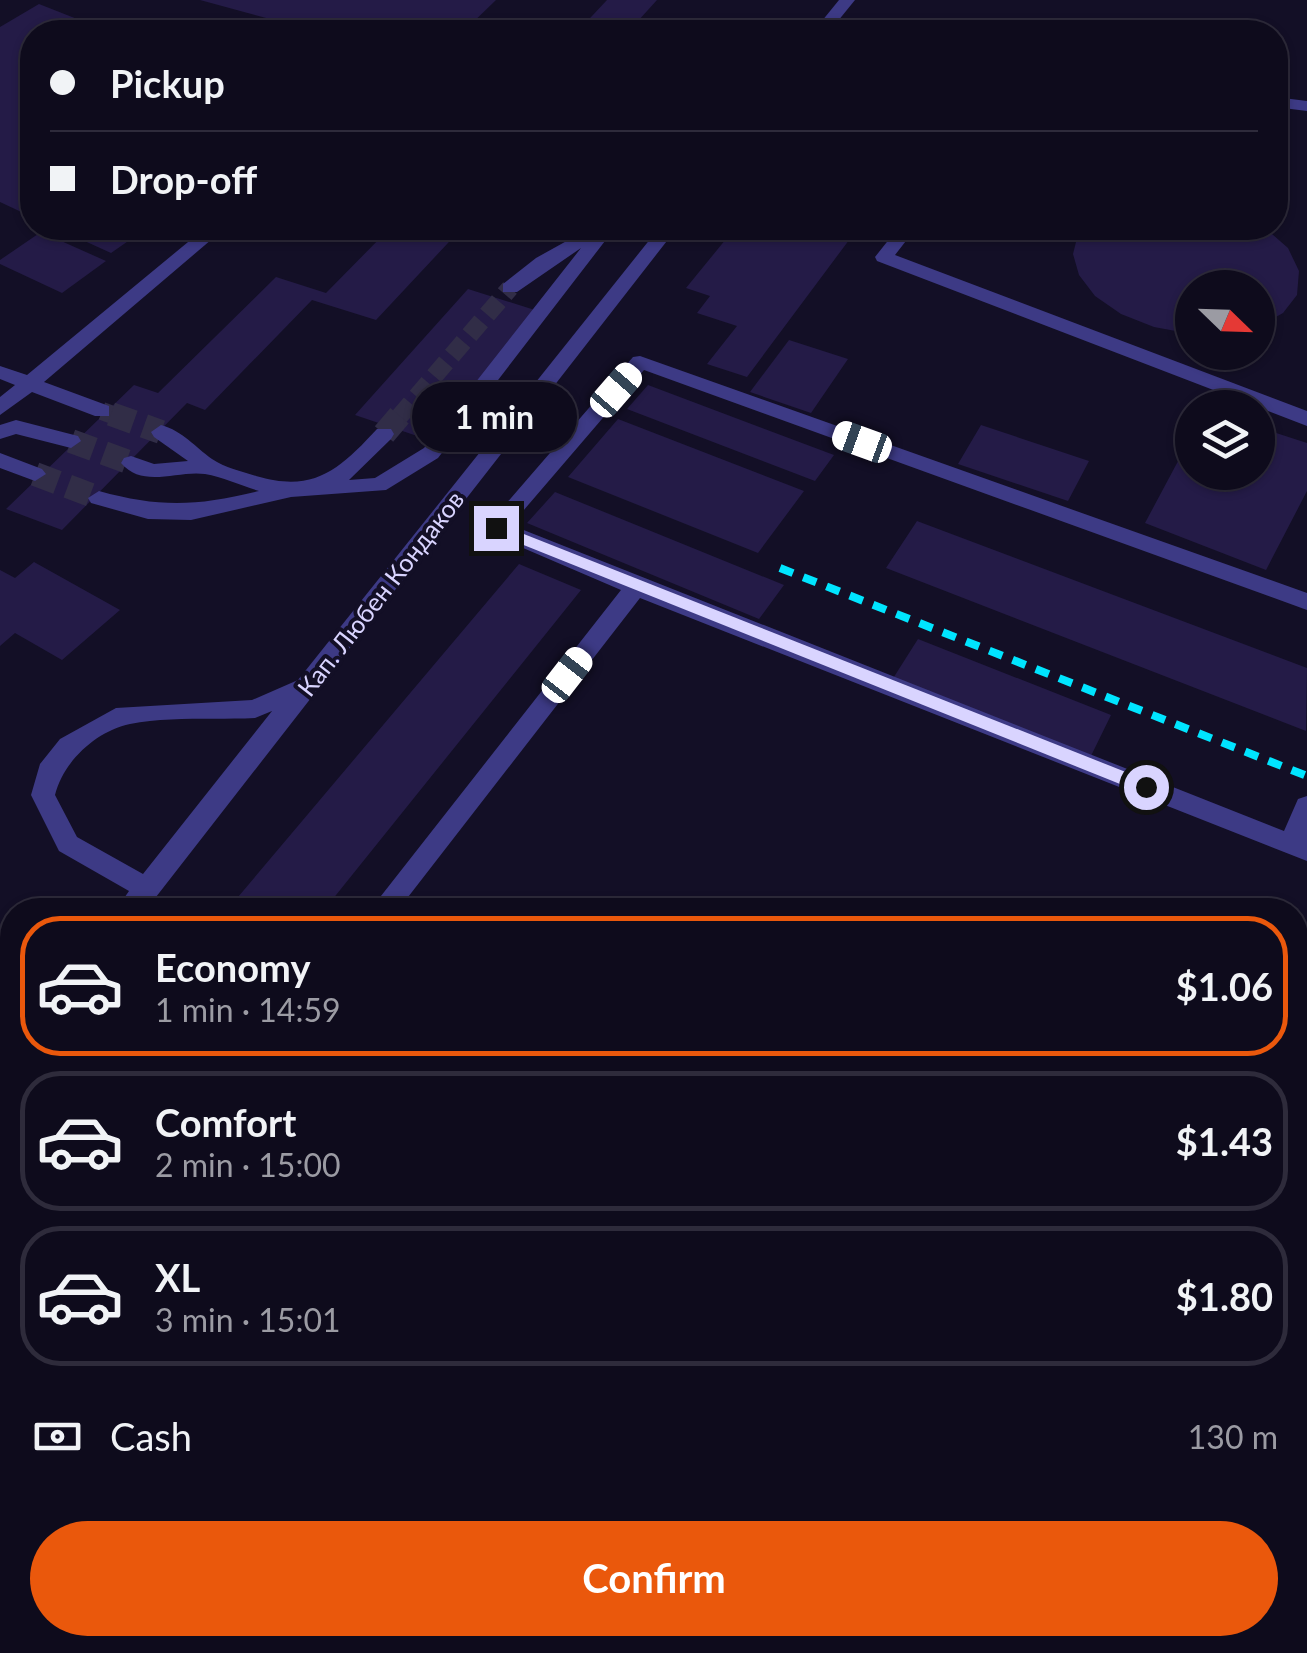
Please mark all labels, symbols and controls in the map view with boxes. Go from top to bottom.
text: Pickup [110,60,225,106]
text: Drop-off [110,156,257,202]
north arrow [1175,270,1275,370]
map controls [1175,270,1275,490]
car [585,358,647,422]
callout: 1 min [414,383,578,453]
button: layers [1175,390,1275,490]
text: 1 min [455,397,534,436]
car [829,418,895,466]
street label: Кап. Любен Кондаков [291,484,469,702]
route end [474,506,519,551]
car [537,642,597,708]
route start [1124,765,1169,810]
icon: car [35,941,125,1031]
text: Economy [155,944,310,990]
text: $1.06 [1176,963,1273,1009]
text: 1 min · 14:59 [155,990,341,1029]
icon: car [35,1096,125,1186]
text: Comfort [155,1099,296,1145]
text: $1.43 [1176,1118,1273,1164]
text: 2 min · 15:00 [155,1145,341,1184]
icon: car [35,1251,125,1341]
text: XL [155,1254,200,1300]
text: $1.80 [1176,1273,1273,1319]
text: 3 min · 15:01 [155,1300,341,1339]
icon: cash [30,1409,85,1464]
text: Cash [110,1413,192,1459]
text: 130 m [1188,1417,1278,1456]
button: Confirm [30,1521,1278,1636]

